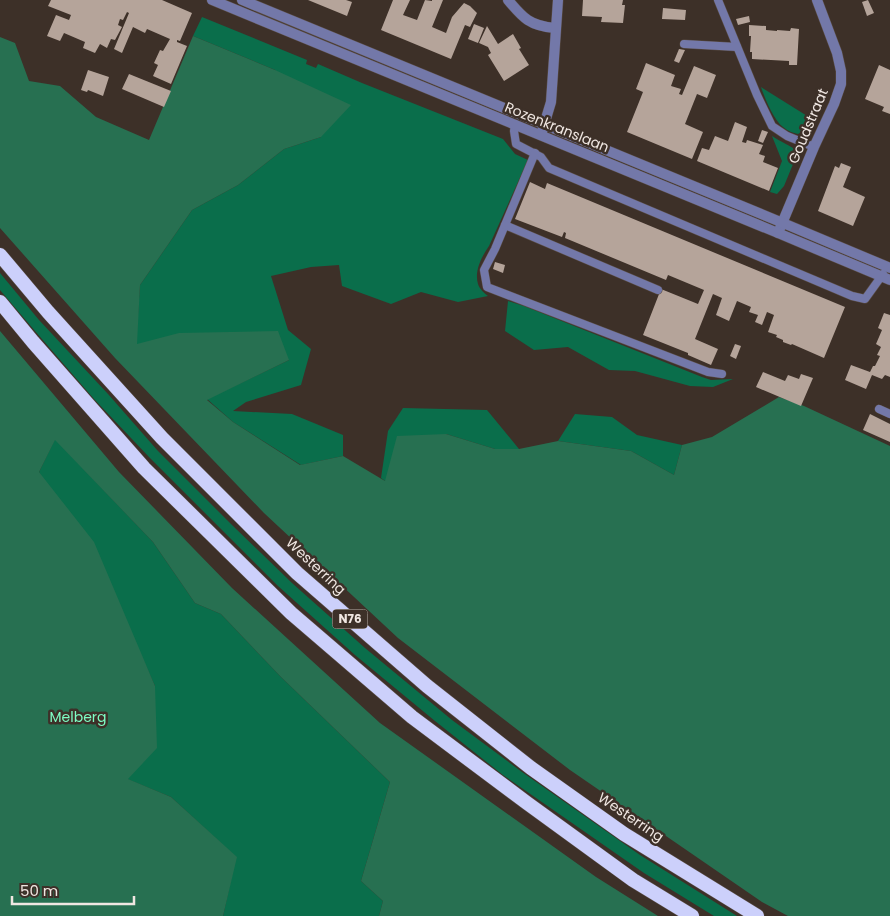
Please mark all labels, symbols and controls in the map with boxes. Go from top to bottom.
street label: Goudstraat [783,85,833,167]
street label: Rozenkranslaan [502,97,612,157]
street label: Westerring [281,533,351,599]
road number: N76 [332,610,368,628]
park label: Melberg [49,707,107,727]
street label: Westerring [594,788,668,846]
scale bar [12,874,135,906]
text: 50 m [20,880,58,901]

